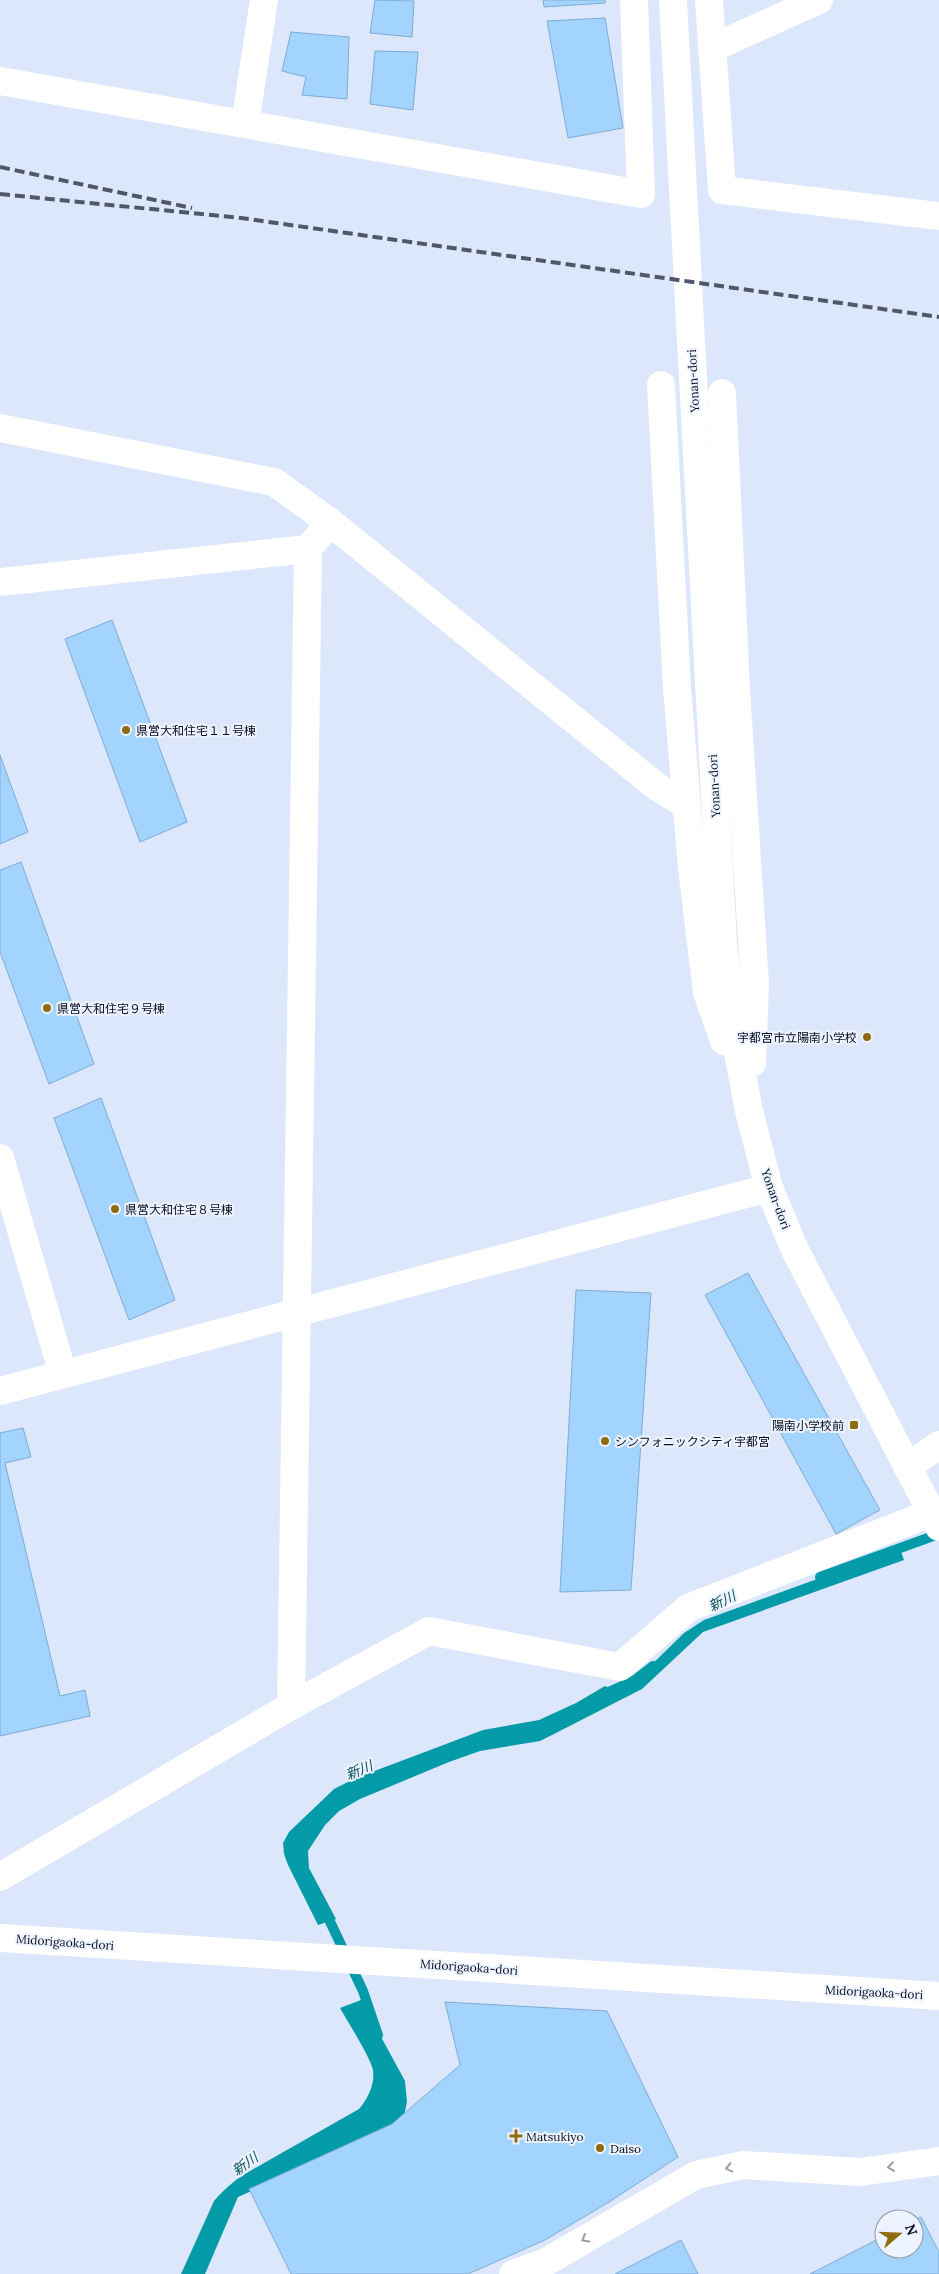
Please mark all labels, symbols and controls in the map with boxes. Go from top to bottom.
street label: Yonan-dori [684,349,702,414]
place label: 県営大和住宅１１号棟 [136,723,256,738]
marker: 県営大和住宅１１号棟 [120,724,132,736]
street label: Yonan-dori [705,754,723,819]
place label: 県営大和住宅９号棟 [57,1001,165,1016]
marker: 県営大和住宅９号棟 [41,1002,53,1014]
place label: 宇都宮市立陽南小学校 [737,1030,857,1045]
marker: 宇都宮市立陽南小学校 [861,1031,873,1043]
street label: Yonan-dori [758,1166,794,1231]
place label: 県営大和住宅８号棟 [125,1202,233,1217]
marker: 県営大和住宅８号棟 [109,1203,121,1215]
place label: 陽南小学校前 [772,1418,844,1433]
marker: 陽南小学校前 [848,1419,860,1431]
place label: シンフォニックシティ宇都宮 [615,1434,770,1449]
marker: シンフォニックシティ宇都宮 [599,1435,611,1447]
water label: 新川 [705,1586,740,1615]
water label: 新川 [343,1756,377,1784]
street label: Midorigaoka-dori [15,1931,115,1953]
street label: Midorigaoka-dori [419,1956,519,1978]
street label: Midorigaoka-dori [825,1982,923,2002]
place label: Matsukiyo [526,2129,583,2144]
marker: Matsukiyo [510,2130,522,2142]
place label: Daiso [610,2141,641,2156]
marker: Daiso [594,2142,606,2154]
water label: 新川 [228,2147,263,2179]
one-way arrow [725,2162,734,2173]
one-way arrow [886,2162,895,2172]
north arrow [874,2209,924,2259]
text: N [901,2222,922,2238]
one-way arrow [581,2233,590,2243]

